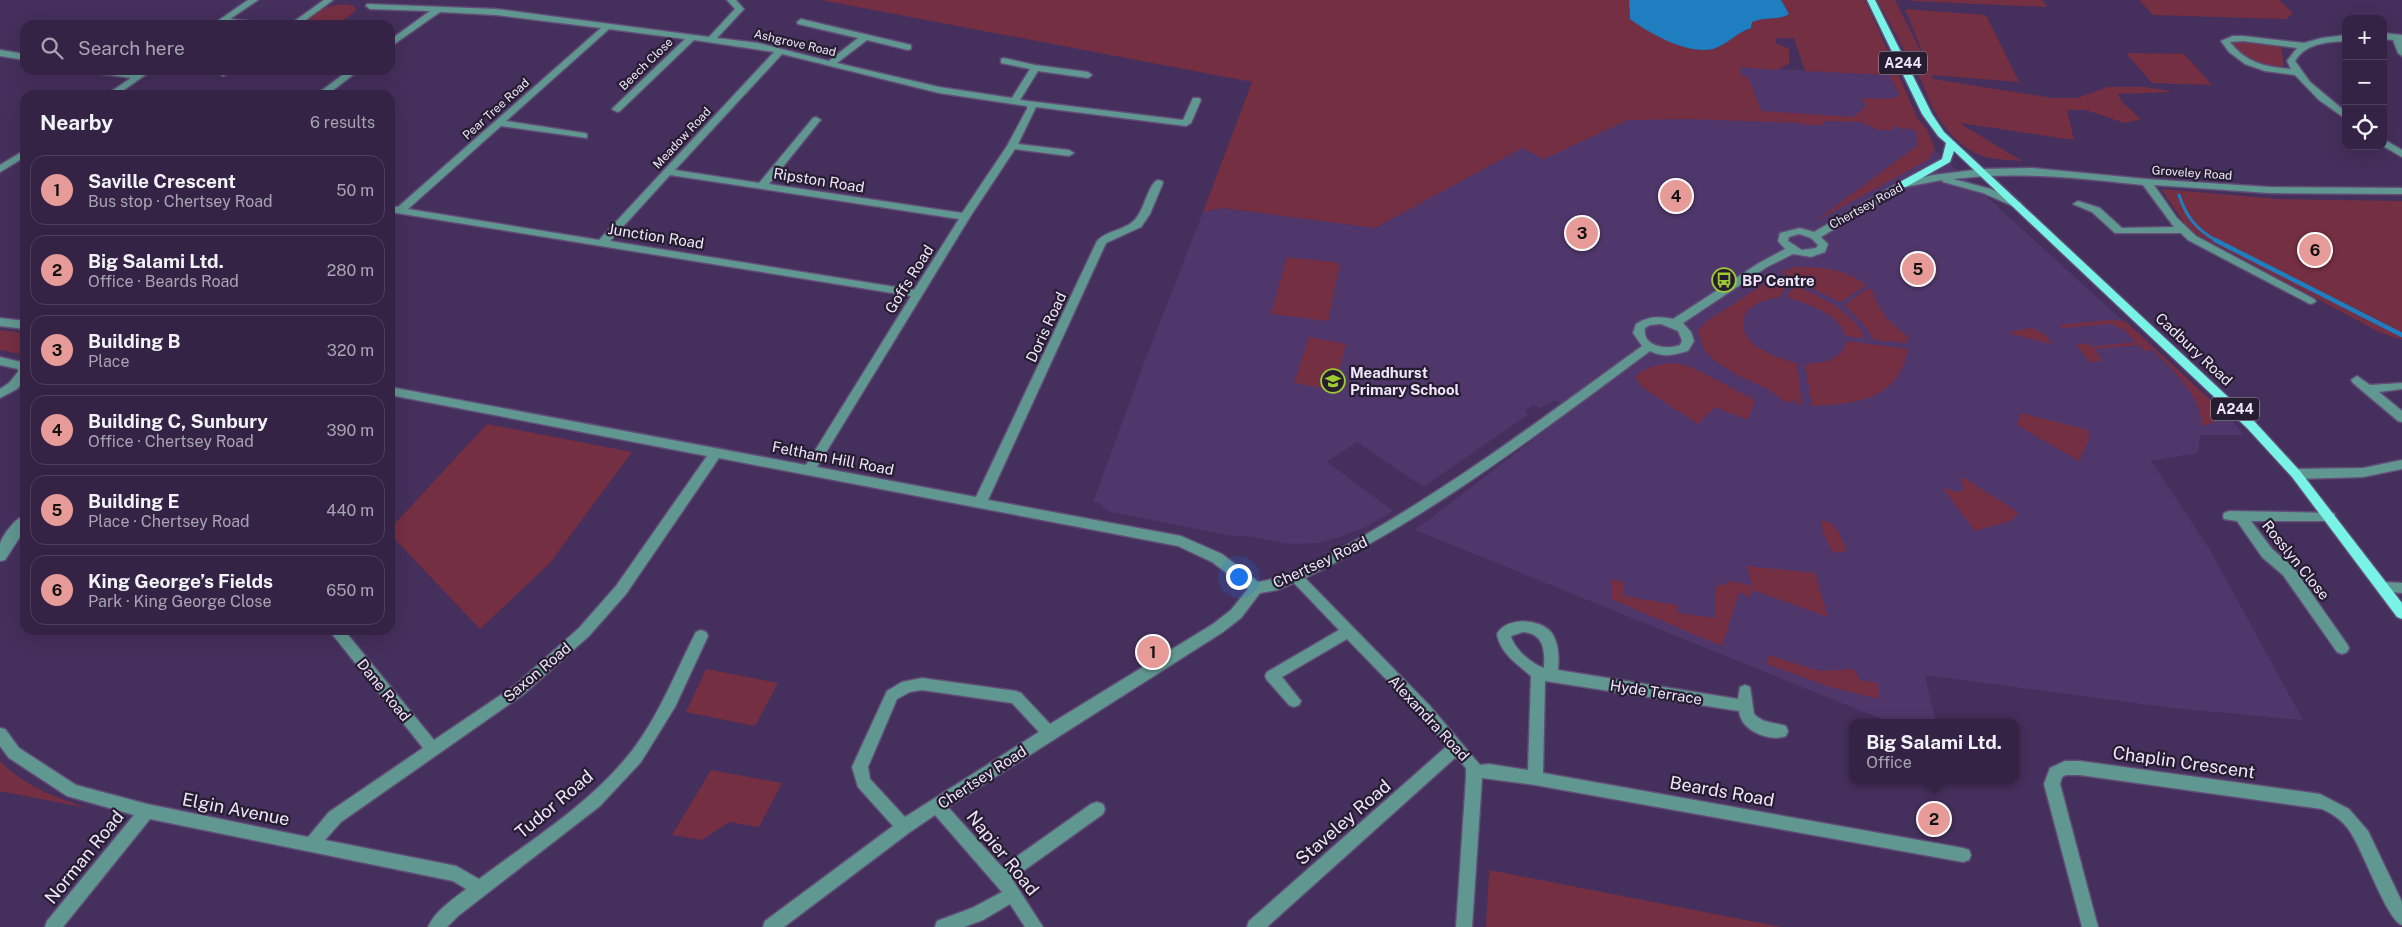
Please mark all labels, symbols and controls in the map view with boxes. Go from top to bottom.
map controls [2342,15,2387,150]
button: + [2342,15,2387,60]
search box [20,20,395,75]
street label: Ashgrove Road [752,27,838,59]
icon: search [38,34,66,62]
street label: Beech Close [616,35,676,93]
text: Search here [78,37,185,59]
road number: A244 [1879,52,1927,74]
button: − [2342,60,2387,105]
street label: Pear Tree Road [460,75,532,143]
street label: Meadow Road [650,105,714,171]
button: locate [2342,105,2387,150]
text: Nearby [40,110,113,135]
text: 6 results [310,113,375,132]
street label: Groveley Road [2151,163,2233,183]
street label: Ripston Road [772,164,866,196]
text: Saville Crescent [88,170,236,192]
pin: 4 [1660,177,1692,215]
street label: Chertsey Road [1827,180,1905,232]
text: 1 [54,181,60,200]
text: 50 m [336,181,374,200]
text: Bus stop · Chertsey Road [88,192,273,211]
pin: 3 [1566,214,1598,252]
street label: Junction Road [607,220,705,252]
pin: 6 [2299,231,2331,269]
street label: Goffs Road [881,242,937,316]
text: Big Salami Ltd. [88,250,224,272]
pin: 5 [1902,250,1934,288]
text: 2 [52,261,62,280]
text: 280 m [327,261,374,280]
bus stop icon: BP Centre [1711,267,1737,293]
text: Office · Beards Road [88,272,239,291]
place label: BP Centre [1742,272,1815,289]
street label: Doris Road [1022,289,1070,365]
street label: Cadbury Road [2152,309,2236,389]
text: Building B [88,330,180,352]
text: 3 [52,341,62,360]
text: 320 m [327,341,374,360]
text: Place [88,352,130,371]
place label: Meadhurst Primary School [1350,364,1460,398]
school or university icon: Meadhurst Primary School [1320,368,1346,394]
road number: A244 [2211,398,2259,420]
text: Building C, Sunbury [88,410,268,432]
text: 4 [52,421,62,440]
text: 390 m [327,421,374,440]
text: Office · Chertsey Road [88,432,254,451]
street label: Feltham Hill Road [771,438,895,478]
text: Building E [88,490,179,512]
text: 5 [52,501,62,520]
text: 440 m [326,501,374,520]
text: Place · Chertsey Road [88,512,250,531]
street label: Rosslyn Close [2259,517,2333,603]
street label: Chertsey Road [1270,533,1370,591]
your location [1226,564,1252,590]
text: King George’s Fields [88,570,273,592]
text: 6 [52,581,62,600]
text: 650 m [326,581,374,600]
text: Park · King George Close [88,592,272,611]
pin: 1 [1137,633,1169,671]
street label: Saxon Road [500,639,574,705]
street label: Dane Road [354,656,414,724]
street label: Alexandra Road [1385,672,1473,764]
street label: Hyde Terrace [1609,676,1703,708]
popup [1849,719,2019,784]
text: Big Salami Ltd. [1866,731,2002,753]
street label: Chertsey Road [935,742,1029,812]
street label: Chaplin Crescent [2111,742,2257,782]
text: Office [1866,753,1912,772]
street label: Tudor Road [511,765,597,843]
street label: Beards Road [1668,771,1776,811]
street label: Staveley Road [1291,775,1395,869]
street label: Elgin Avenue [181,788,291,830]
pin: 2 [1918,800,1950,838]
street label: Norman Road [40,806,128,908]
street label: Napier Road [962,806,1044,900]

